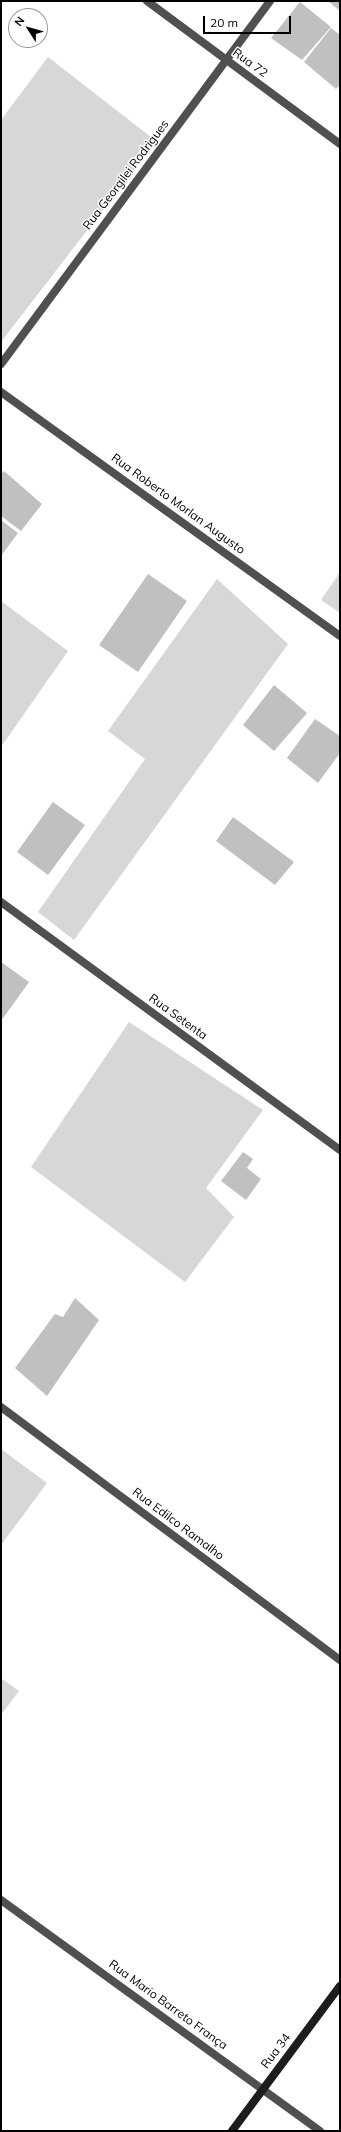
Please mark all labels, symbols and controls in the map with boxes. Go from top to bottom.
north arrow [8,8,48,48]
scale bar [205,8,293,34]
text: N [11,14,27,29]
text: 20 m [210,15,238,30]
street label: Rua 72 [230,45,270,81]
street label: Rua Georgilei Rodrigues [80,117,172,233]
street label: Rua Roberto Morlan Augusto [108,451,248,557]
street label: Rua Setenta [146,991,210,1043]
street label: Rua Edilco Ramalho [129,1485,227,1563]
street label: Rua Mario Barreto França [106,1957,230,2053]
street label: Rua 34 [258,2031,294,2071]

